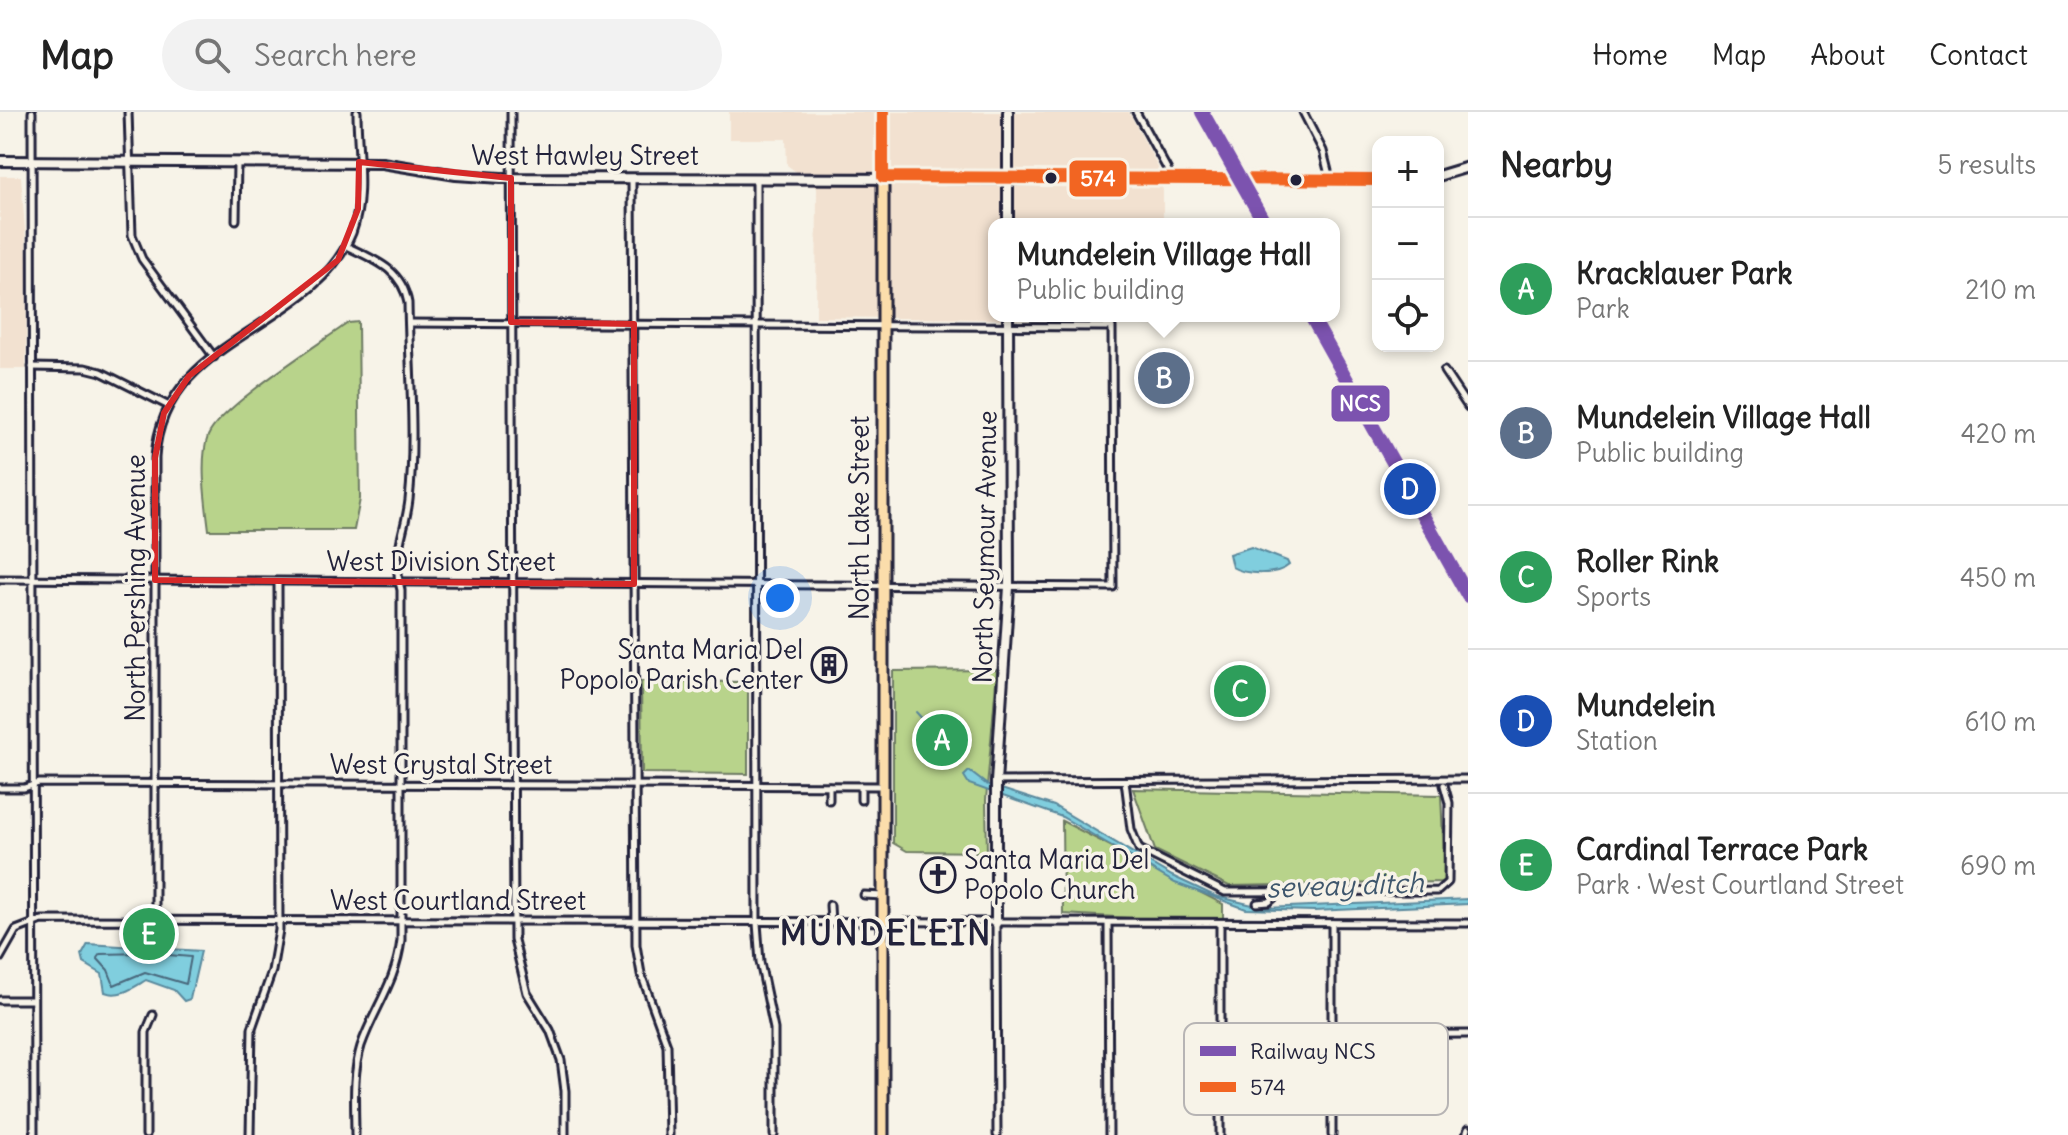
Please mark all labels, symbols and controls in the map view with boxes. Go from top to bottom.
search box [162,19,722,91]
text: Map [40,32,114,79]
icon: search [190,33,234,77]
text: Search here [254,36,417,74]
text: Home [1592,37,1668,73]
text: Map [1712,37,1766,73]
text: About [1810,37,1885,73]
text: Contact [1929,37,2028,73]
map controls [1372,136,1444,352]
button: + [1372,136,1444,208]
street label: West Hawley Street [471,139,699,172]
text: Nearby [1500,143,1613,186]
text: 5 results [1938,148,2036,181]
line badge: 574 [1068,159,1128,198]
text: 574 [1080,164,1116,192]
unlabelled marker [1043,170,1059,186]
unlabelled marker [1288,172,1304,188]
button: − [1372,208,1444,280]
popup [988,218,1340,322]
text: Mundelein Village Hall [1017,235,1311,273]
text: Kracklauer Park [1576,254,1793,292]
text: Public building [1017,273,1185,306]
text: A [1518,273,1534,306]
text: 210 m [1965,273,2036,306]
button: locate [1372,280,1444,352]
text: Park [1576,292,1630,325]
pin: B [1138,348,1190,408]
line badge: NCS [1330,384,1391,423]
text: NCS [1339,389,1381,417]
text: Mundelein Village Hall [1576,398,1871,436]
street label: North Seymour Avenue [966,410,1003,684]
street label: North Lake Street [843,416,876,620]
text: B [1517,417,1535,450]
text: 420 m [1961,417,2036,450]
text: Public building [1576,436,1744,469]
street label: North Pershing Avenue [119,454,152,722]
pin: D [1384,459,1436,519]
text: Roller Rink [1576,542,1719,580]
street label: West Division Street [326,545,556,578]
text: C [1517,561,1535,594]
text: 450 m [1960,561,2036,594]
your location [760,578,800,618]
text: Sports [1576,580,1651,613]
place label: Santa Maria Del Popolo Parish Center [560,633,803,696]
building icon: Santa Maria Del Popolo Parish Center [810,646,848,684]
pin: C [1214,661,1266,721]
text: Mundelein [1576,686,1716,724]
text: D [1517,705,1535,738]
text: 610 m [1965,705,2036,738]
pin: A [916,710,968,770]
text: Station [1576,724,1658,757]
street label: West Crystal Street [330,748,553,781]
text: Cardinal Terrace Park [1576,830,1868,868]
place label: Santa Maria Del Popolo Church [964,843,1149,906]
text: E [1518,849,1534,882]
text: 690 m [1960,849,2036,882]
church icon: Santa Maria Del Popolo Church [919,856,957,894]
water label: seveay ditch [1266,864,1425,906]
text: Park · West Courtland Street [1576,868,1904,901]
street label: West Courtland Street [330,884,586,917]
pin: E [123,904,175,964]
district label: MUNDELEIN [779,911,993,954]
legend [1184,1023,1448,1115]
text: Railway NCS [1250,1037,1376,1065]
text: 574 [1250,1073,1286,1101]

